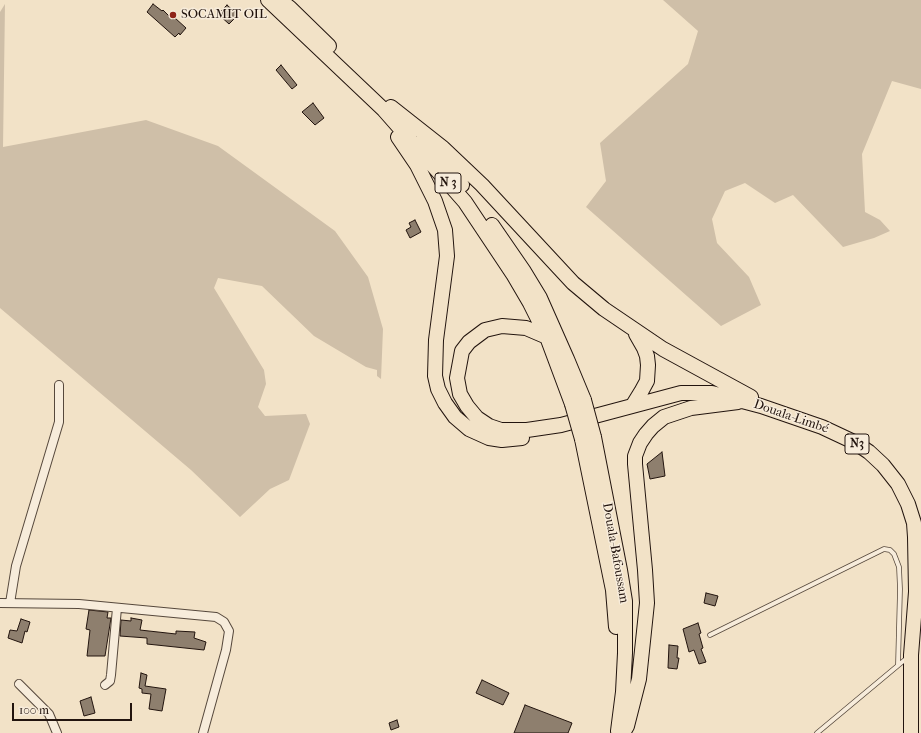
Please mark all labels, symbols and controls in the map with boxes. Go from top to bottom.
place label: SOCAMIT OIL [181,7,267,23]
marker: SOCAMIT OIL [168,10,178,20]
road number: N 3 [435,173,461,193]
street label: Douala-Limbé [751,397,831,437]
road number: N3 [845,434,869,454]
street label: Douala-Bafoussam [599,502,631,604]
scale bar [14,695,134,721]
text: 100 m [19,703,49,717]

